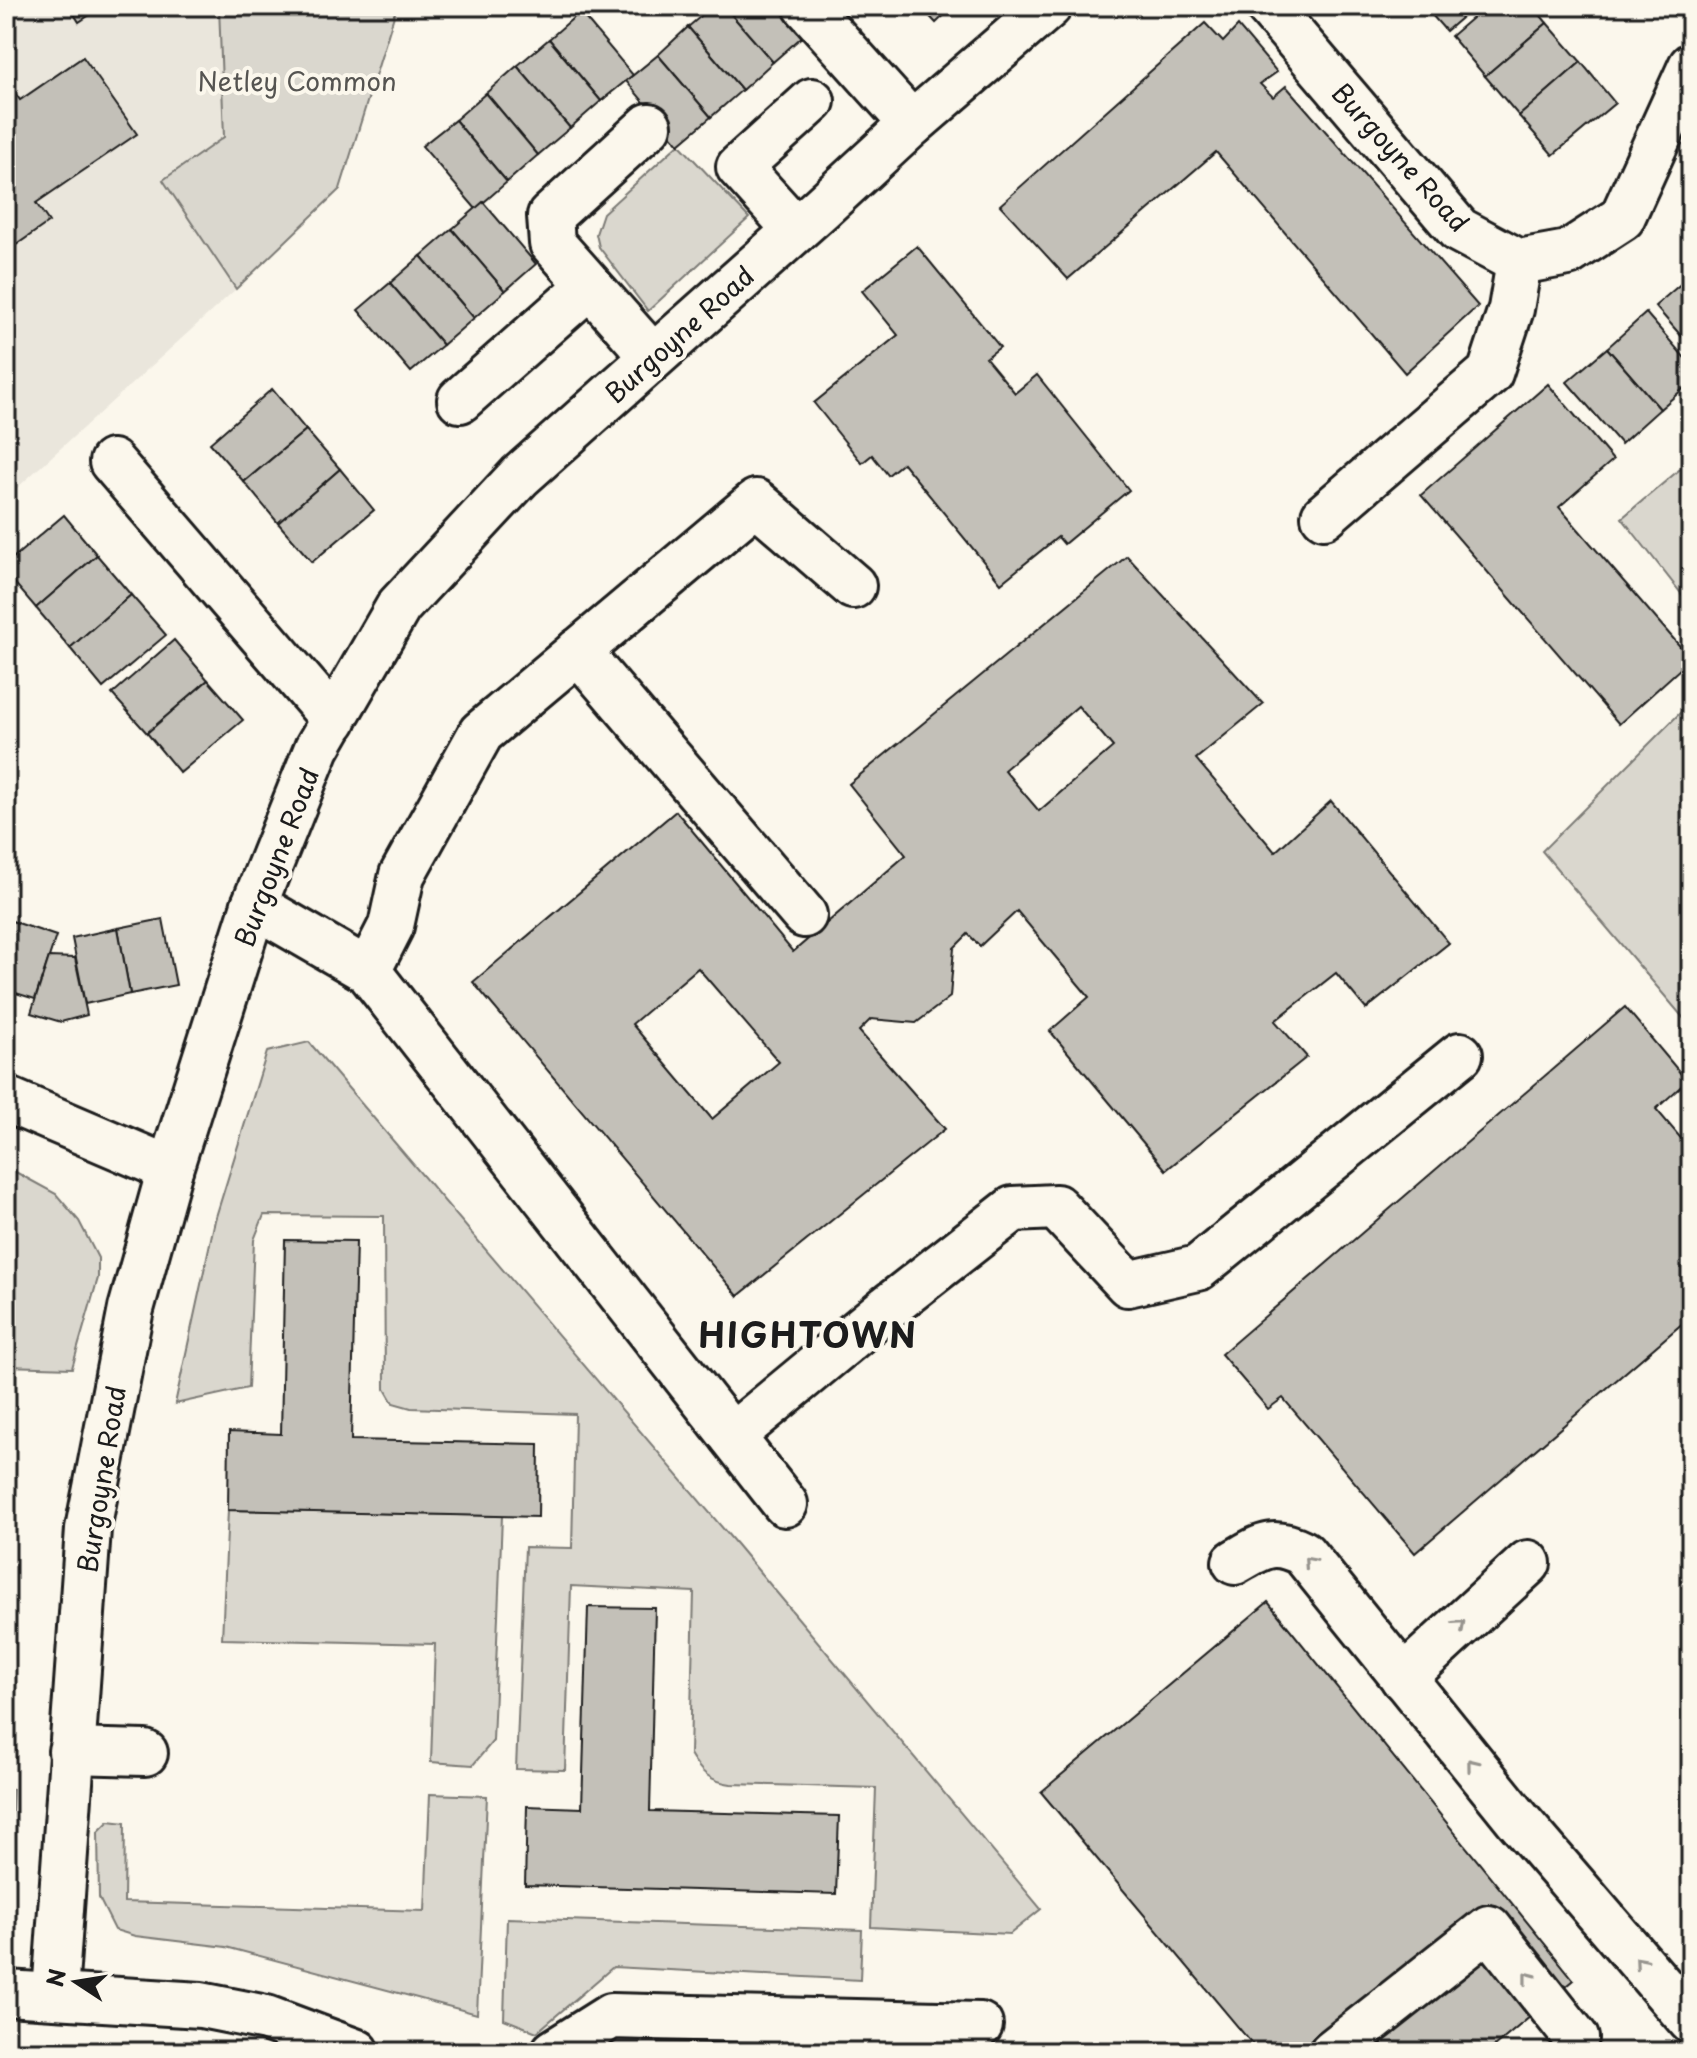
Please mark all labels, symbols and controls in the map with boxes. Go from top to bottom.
park label: Netley Common [197,61,397,100]
street label: Burgoyne Road [1323,74,1479,240]
street label: Burgoyne Road [596,256,762,412]
street label: Burgoyne Road [224,762,328,952]
district label: HIGHTOWN [698,1308,918,1360]
street label: Burgoyne Road [67,1383,135,1575]
one-way arrow [1304,1556,1318,1571]
one-way arrow [1451,1620,1466,1635]
one-way arrow [1467,1759,1482,1773]
north arrow [36,1942,116,2022]
one-way arrow [1635,1957,1650,1971]
text: N [37,1966,73,1989]
one-way arrow [1523,1971,1537,1986]

